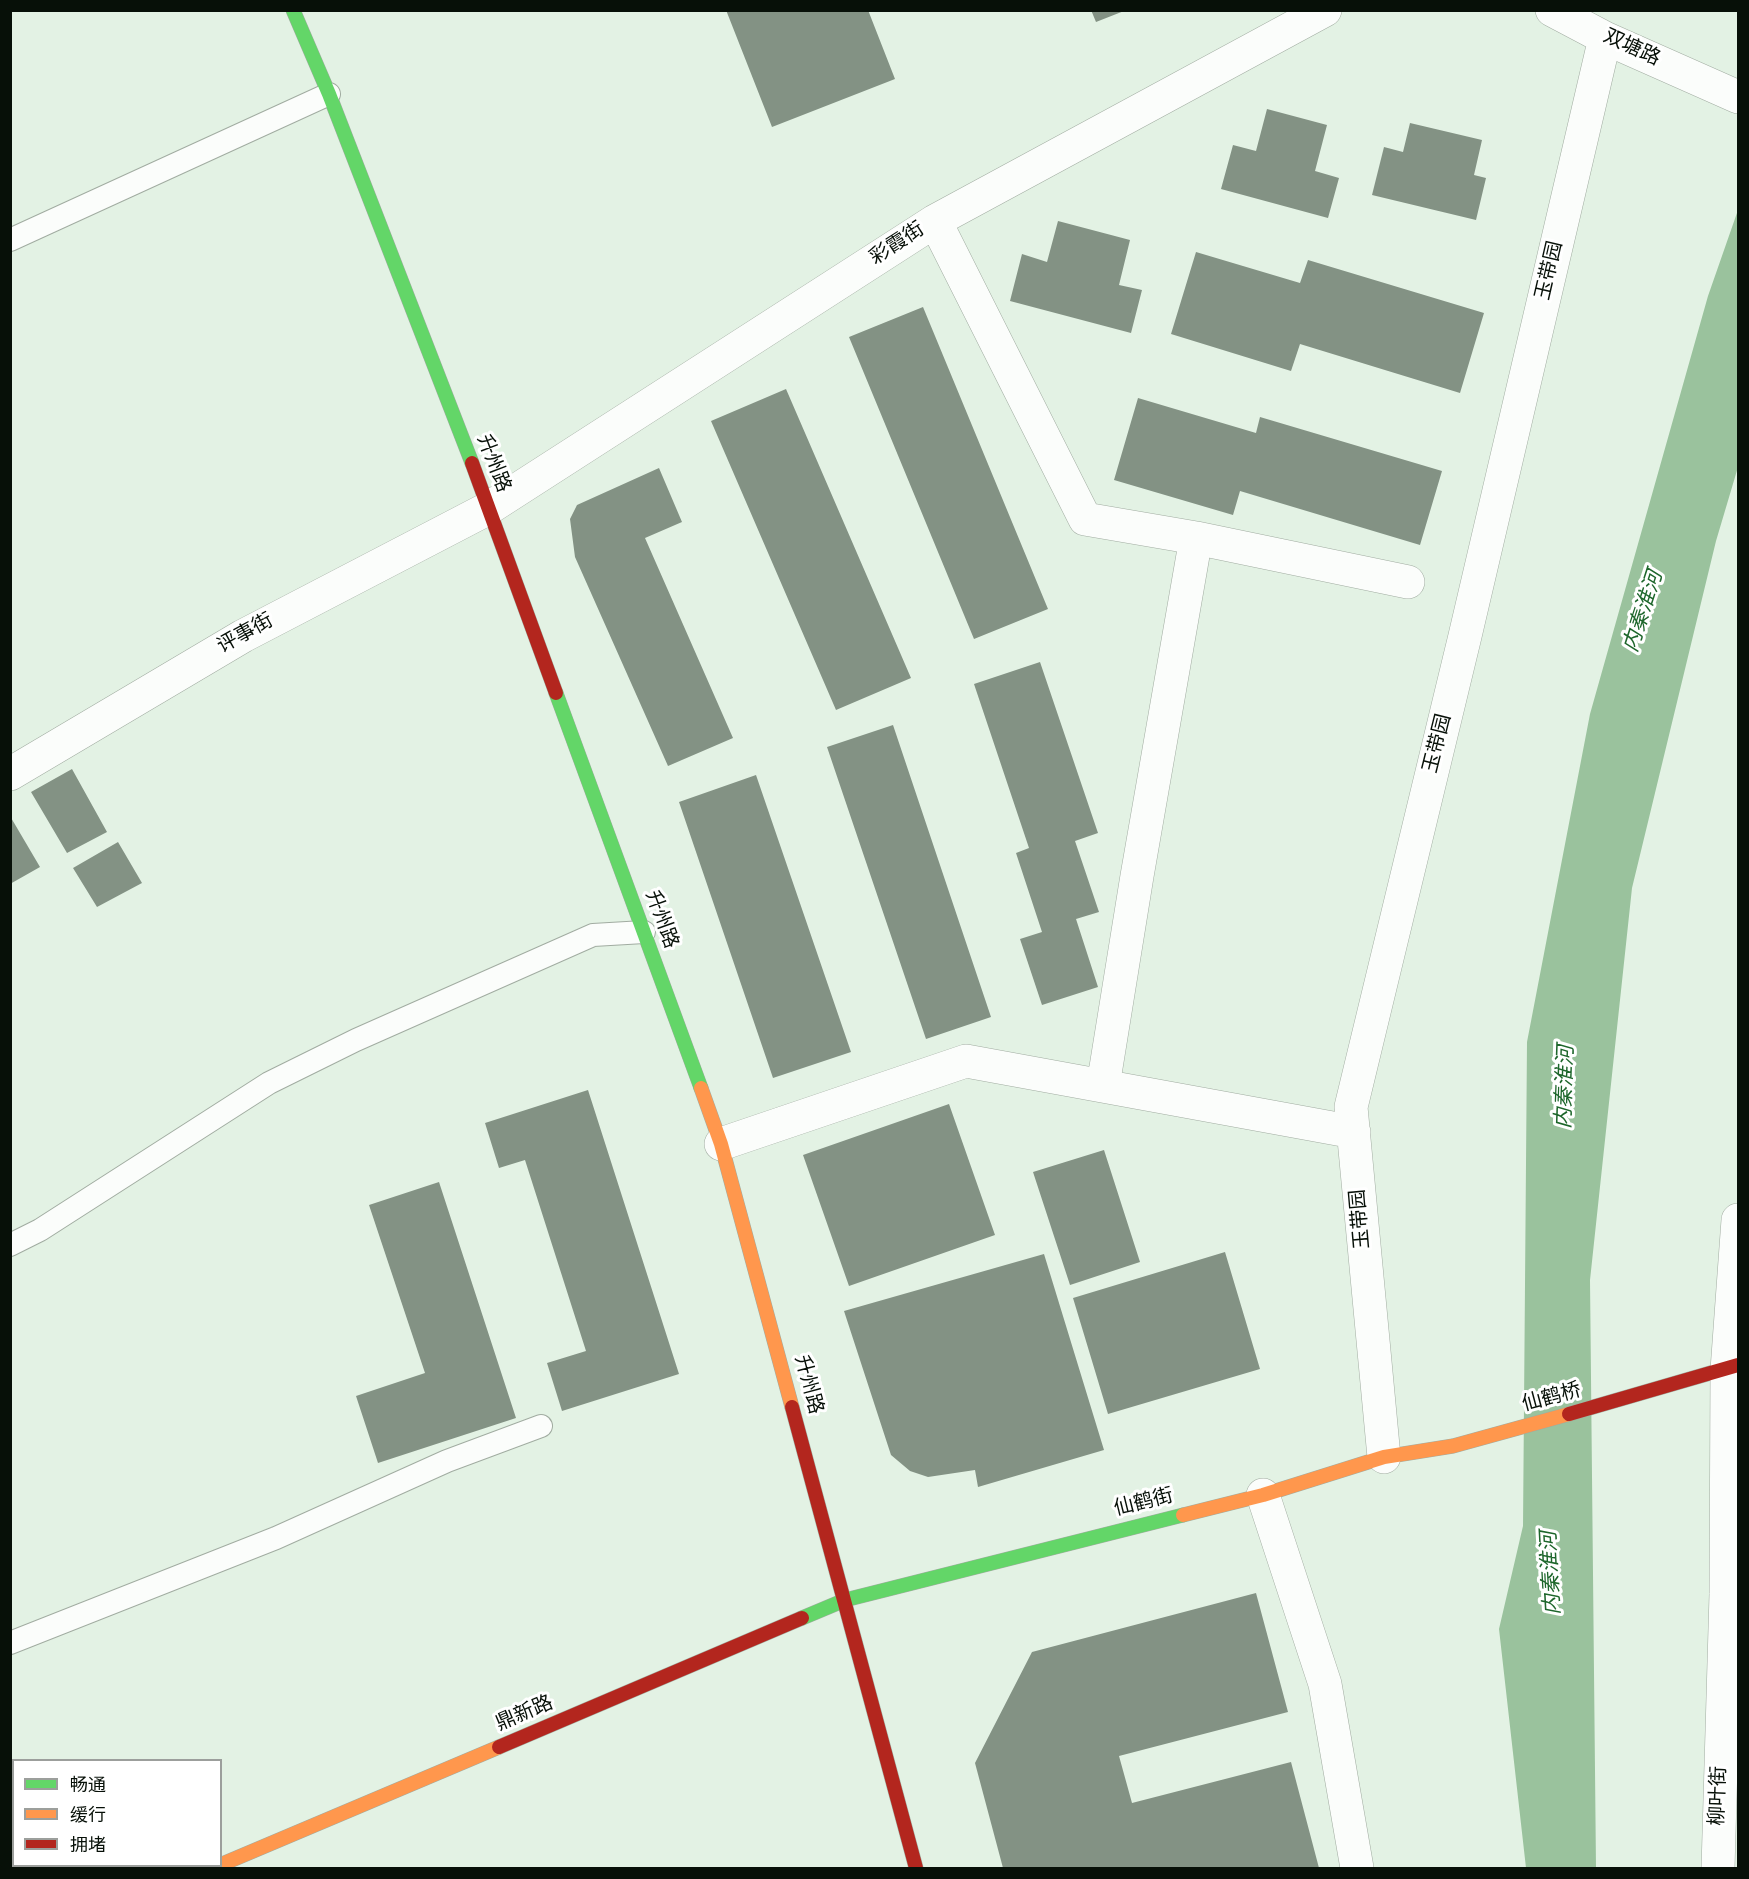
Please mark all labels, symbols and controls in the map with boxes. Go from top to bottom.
street label: 双塘路 [1599,25,1663,73]
street label: 彩霞街 [866,219,930,271]
street label: 玉带园 [1533,239,1569,303]
street label: 升州路 [470,432,514,496]
water label: 内秦淮河 [1620,568,1670,656]
street label: 评事街 [214,610,278,660]
street label: 玉带园 [1420,712,1458,776]
street label: 升州路 [638,888,682,952]
water label: 内秦淮河 [1553,1045,1581,1129]
street label: 玉带园 [1347,1188,1377,1250]
street label: 升州路 [788,1353,826,1417]
street label: 仙鹤桥 [1520,1380,1584,1418]
street label: 仙鹤街 [1112,1485,1176,1523]
water label: 内秦淮河 [1538,1530,1568,1616]
street label: 鼎新路 [493,1692,557,1738]
legend [12,1759,222,1867]
street label: 柳叶街 [1707,1766,1733,1826]
text: 畅通 [70,1772,106,1799]
text: 缓行 [70,1802,106,1829]
text: 拥堵 [70,1832,106,1859]

